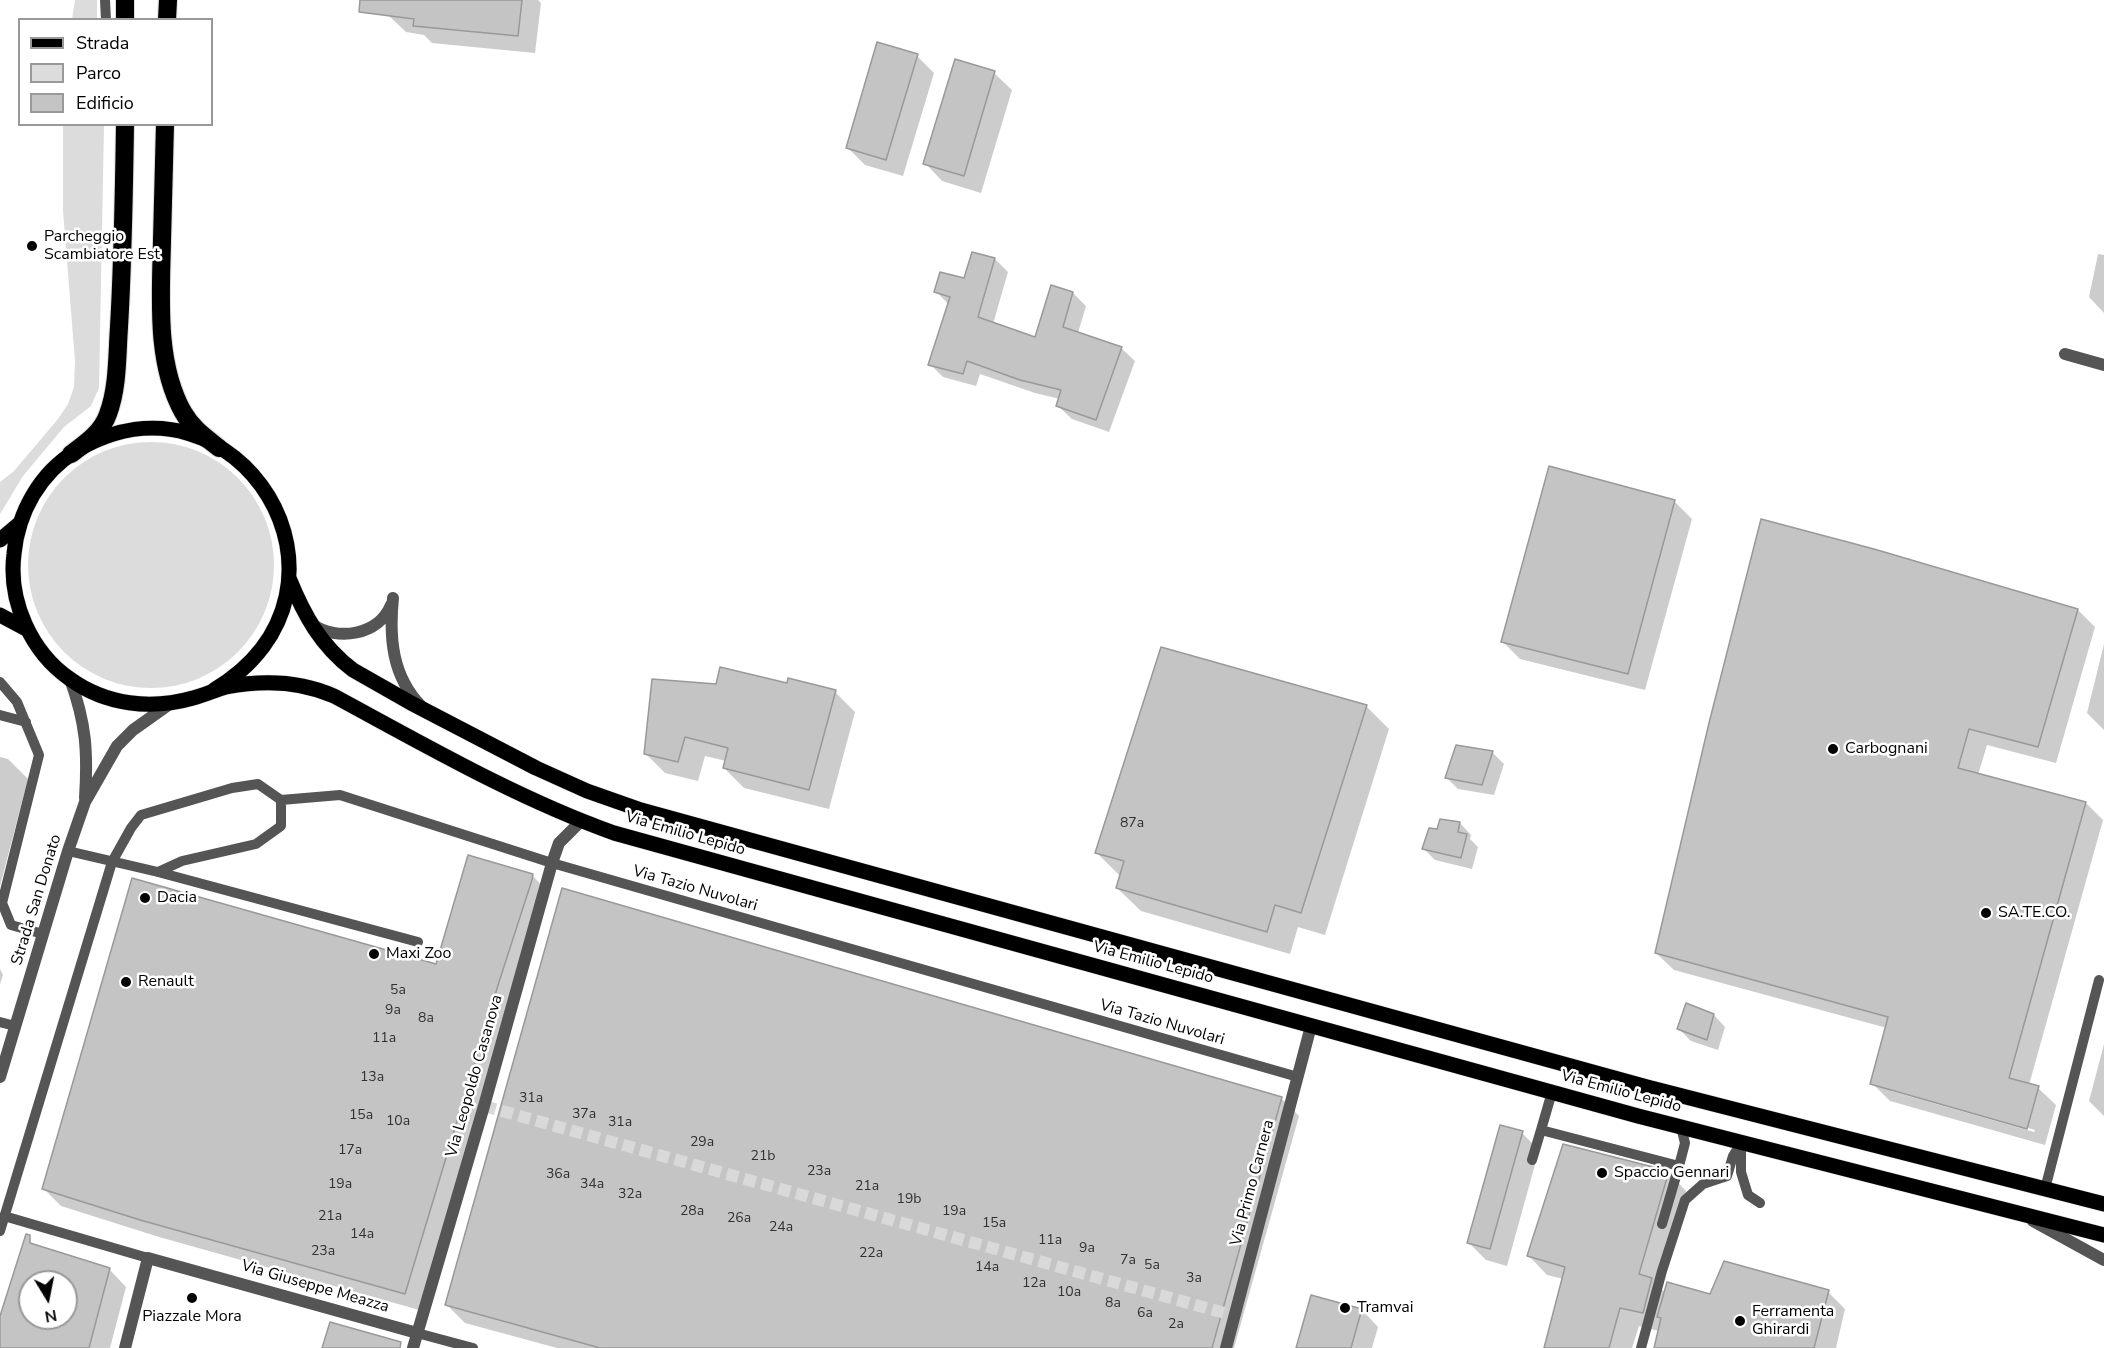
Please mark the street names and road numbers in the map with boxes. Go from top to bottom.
street label: Via Emilio Lepido [623,808,747,860]
street label: Strada San Donato [8,832,66,968]
street label: Via Tazio Nuvolari [630,862,760,916]
street label: Via Emilio Lepido [1091,938,1215,988]
street label: Via Leopoldo Casanova [443,993,507,1159]
street label: Via Tazio Nuvolari [1097,996,1227,1050]
street label: Via Emilio Lepido [1559,1067,1683,1117]
street label: Via Primo Carnera [1227,1118,1279,1248]
street label: Via Giuseppe Meazza [239,1257,391,1317]

